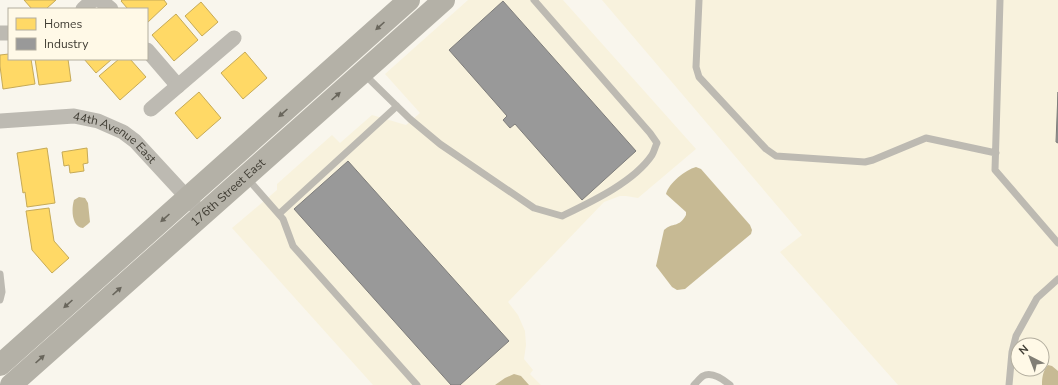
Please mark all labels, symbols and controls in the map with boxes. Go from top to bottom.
legend [8,8,148,60]
text: Homes [44,16,82,32]
one-way arrow [375,21,385,31]
text: Industry [44,36,89,52]
one-way arrow [331,91,341,100]
street label: 44th Avenue East [71,108,160,167]
one-way arrow [278,108,288,117]
street label: 176th Street East [187,154,269,230]
one-way arrow [160,213,170,222]
one-way arrow [112,286,122,295]
one-way arrow [63,300,73,309]
north arrow [1010,337,1050,377]
text: N [1016,342,1032,358]
one-way arrow [35,354,45,364]

